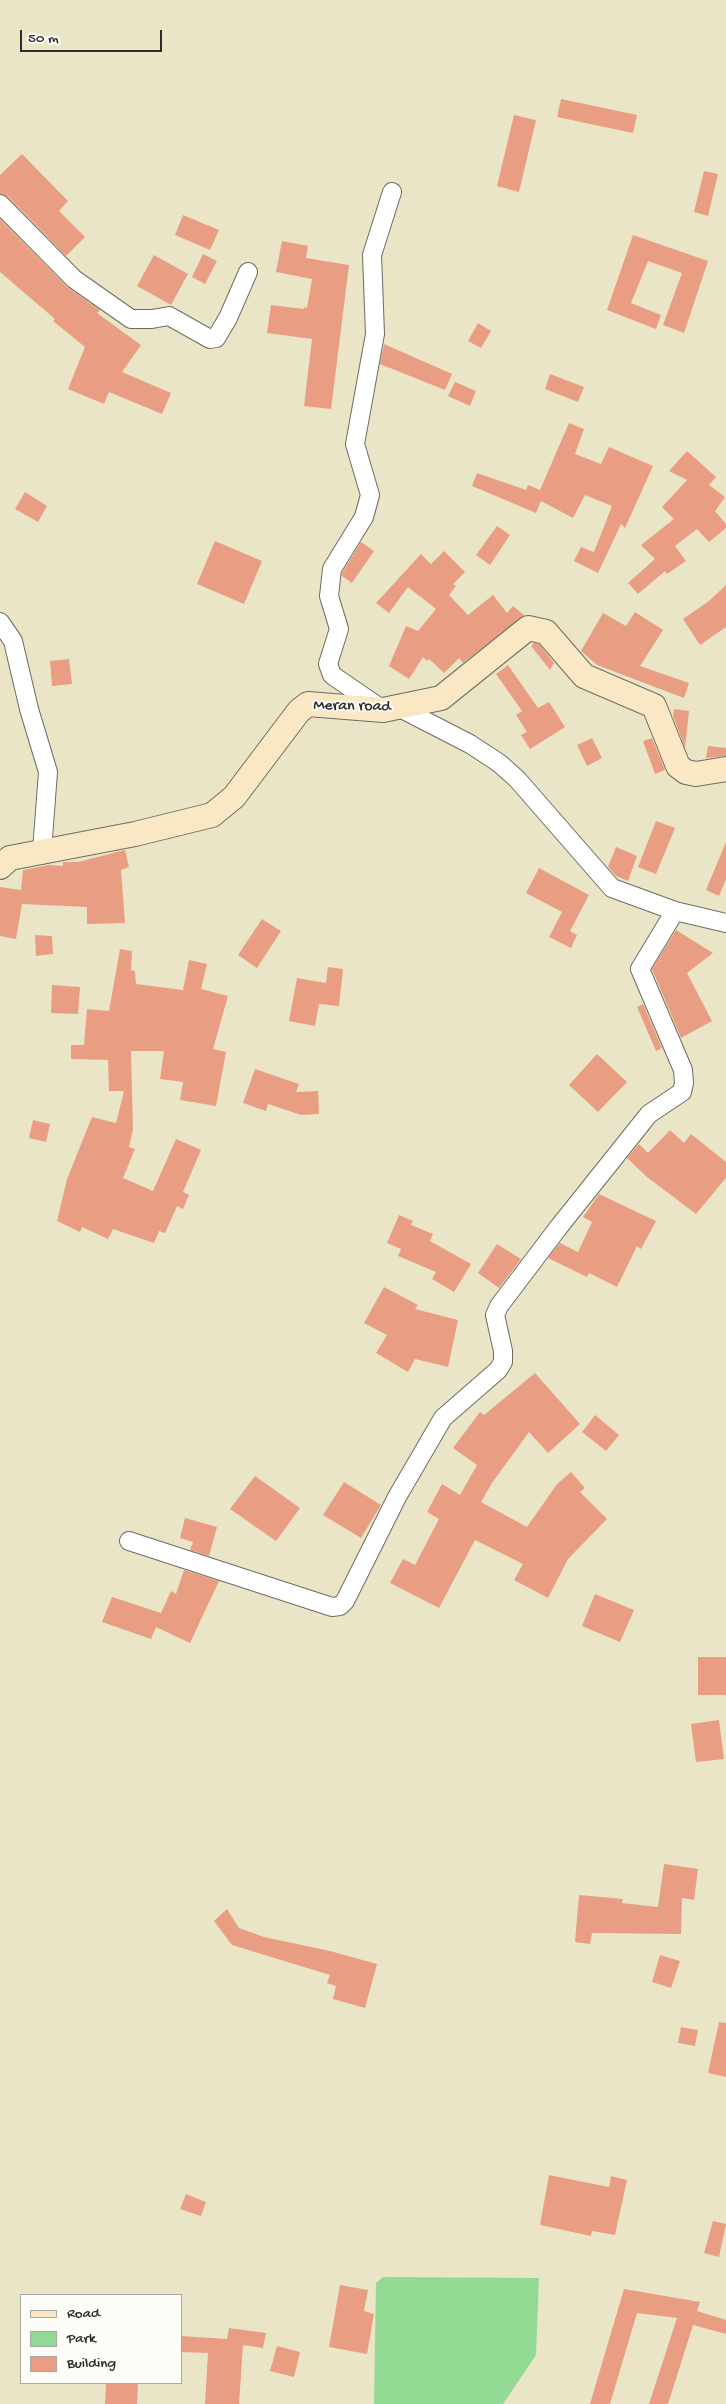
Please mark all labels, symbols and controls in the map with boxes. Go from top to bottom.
scale bar [22,20,165,52]
text: 50 m [28,30,59,48]
street label: Meran road [313,697,391,717]
legend [20,2294,182,2384]
text: Road [67,2305,100,2323]
text: Park [67,2330,96,2348]
text: Building [67,2355,116,2373]

